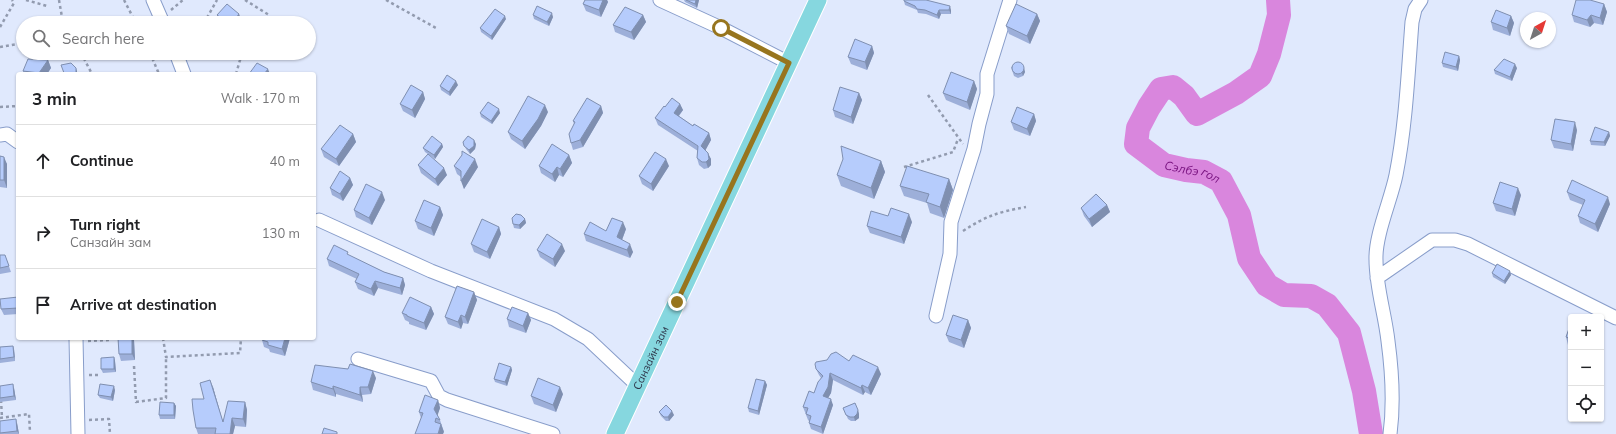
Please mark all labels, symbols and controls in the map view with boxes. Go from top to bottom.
north arrow [1520,12,1556,48]
search box [16,16,316,60]
route start [712,19,730,37]
icon: search [30,27,52,49]
text: Search here [62,29,144,48]
text: 3 min [32,88,77,109]
text: Walk · 170 m [221,90,300,106]
icon: ahead [32,150,54,172]
text: Continue [70,151,133,170]
text: 40 m [270,153,300,169]
water label: Сэлбэ гол [1163,157,1223,186]
text: Turn right [70,215,140,234]
icon: right [32,222,54,244]
text: 130 m [262,225,300,241]
text: Санзайн зам [70,234,151,250]
route end [668,293,686,311]
icon: arrive [32,294,54,316]
text: Arrive at destination [70,295,217,314]
map controls [1568,314,1604,422]
button: + [1568,314,1604,350]
street label: Санзайн зам [630,324,671,392]
button: − [1568,350,1604,386]
button: locate [1568,386,1604,422]

